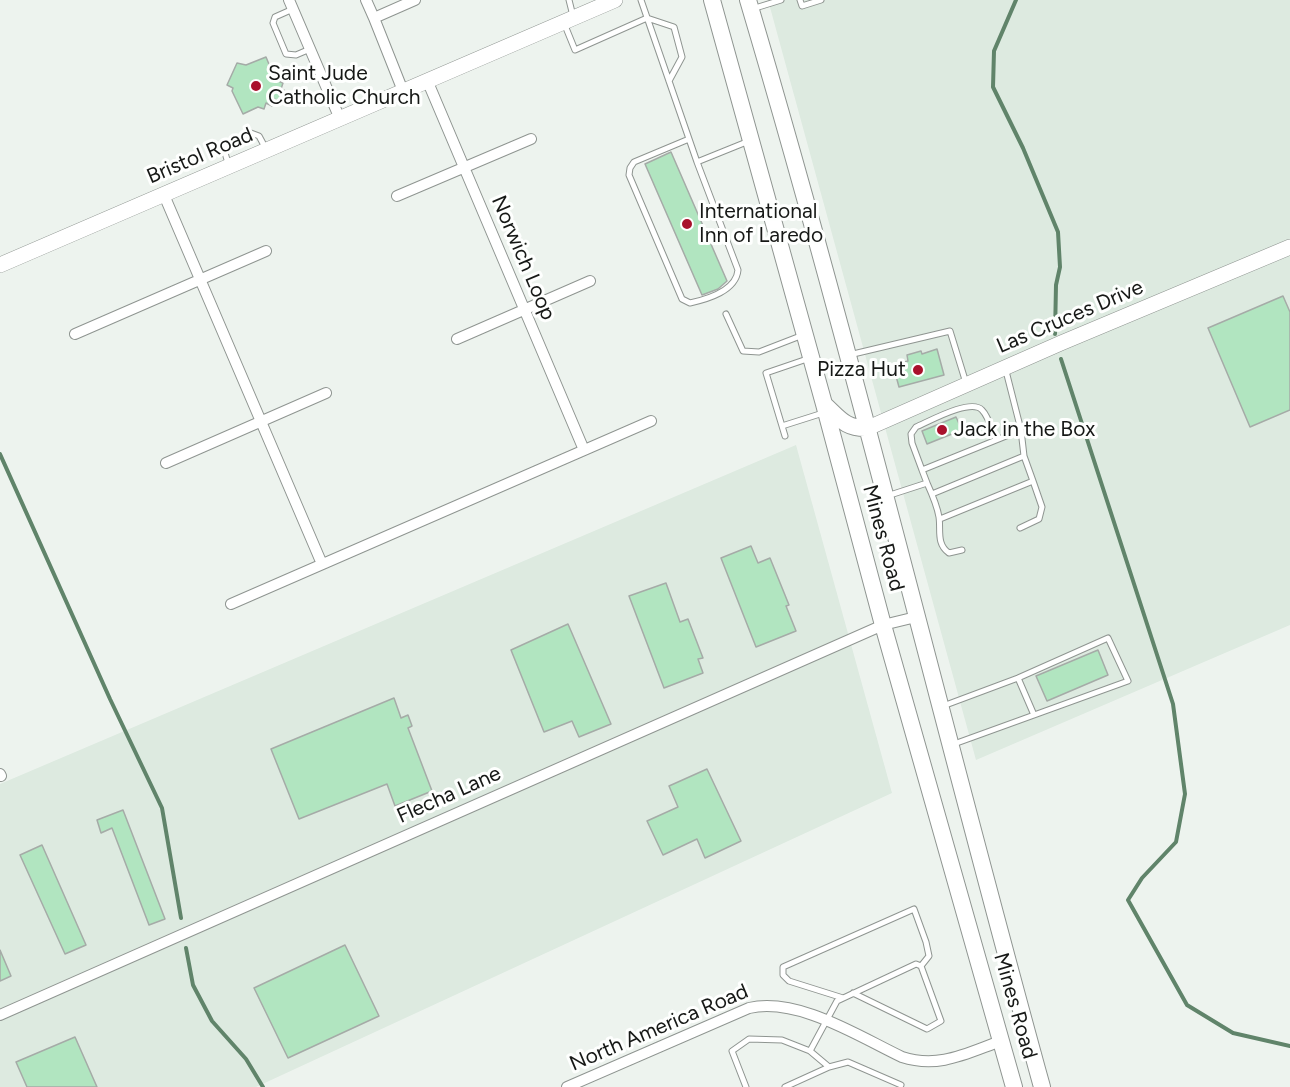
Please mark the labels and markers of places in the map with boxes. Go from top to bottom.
place label: Saint Jude Catholic Church [268,61,420,111]
marker: Saint Jude Catholic Church [249,79,263,93]
place label: International Inn of Laredo [699,199,823,249]
marker: International Inn of Laredo [680,217,694,231]
place label: Pizza Hut [817,357,906,383]
marker: Pizza Hut [911,363,925,377]
place label: Jack in the Box [954,417,1095,443]
marker: Jack in the Box [935,423,949,437]

